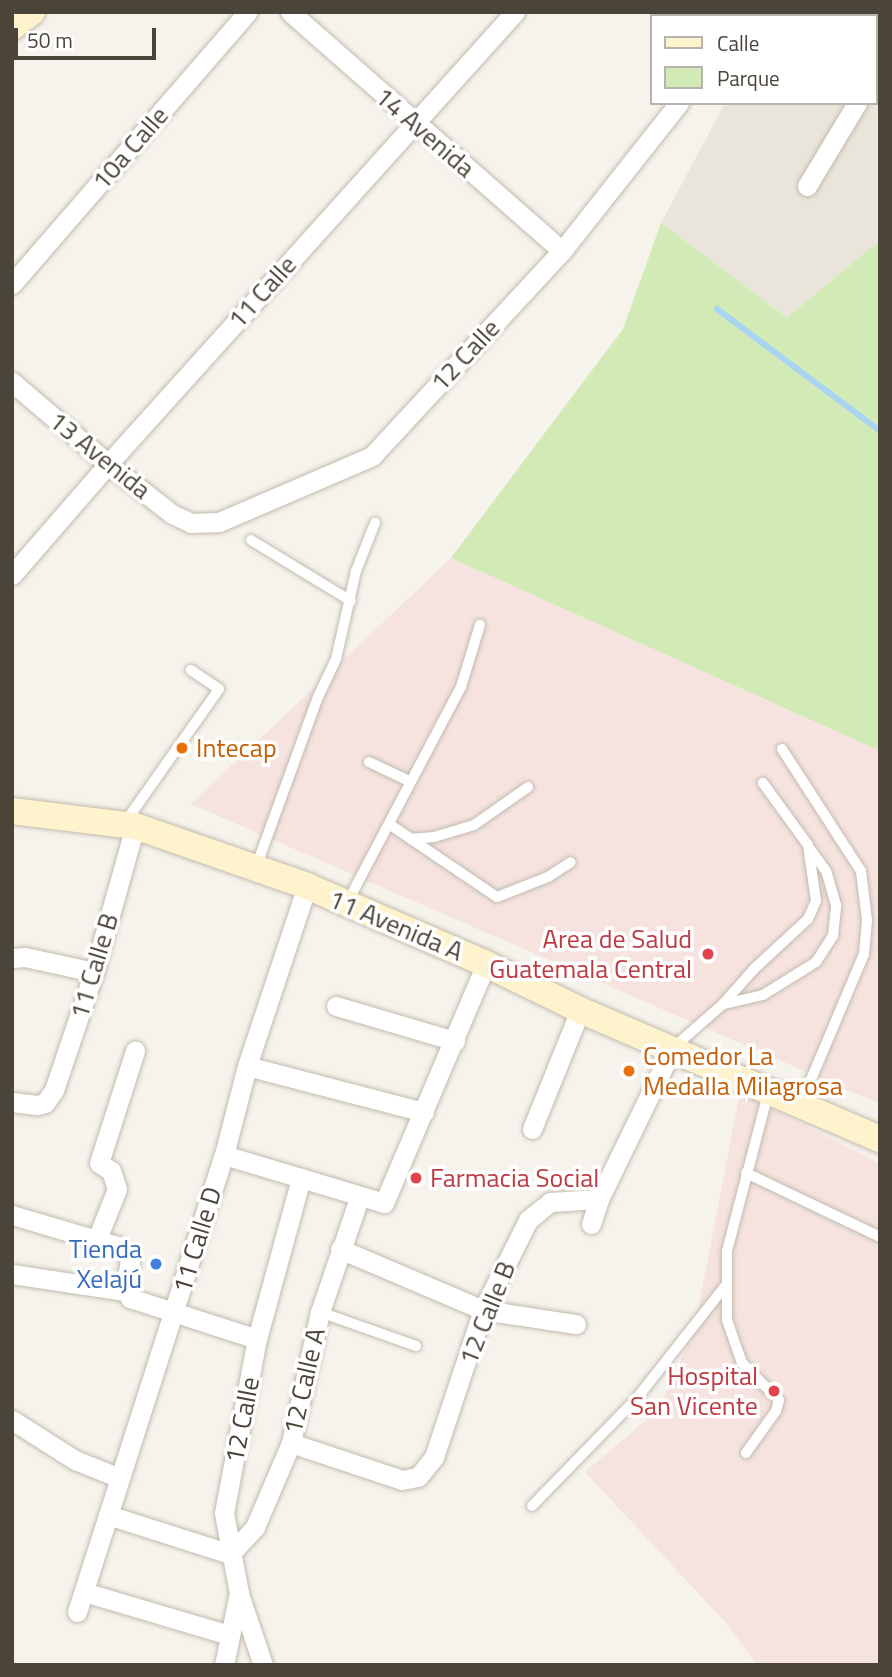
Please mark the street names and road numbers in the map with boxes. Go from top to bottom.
street label: 14 Avenida [369,80,481,184]
street label: 10a Calle [85,100,175,196]
street label: 11 Calle [221,249,303,335]
street label: 12 Calle [424,312,506,398]
street label: 13 Avenida [43,405,157,505]
street label: 11 Avenida A [324,883,468,967]
street label: 11 Calle B [63,909,125,1023]
street label: 11 Calle D [166,1183,228,1297]
street label: 12 Calle B [452,1257,522,1369]
street label: 12 Calle A [277,1325,331,1437]
street label: 12 Calle [218,1374,266,1466]

